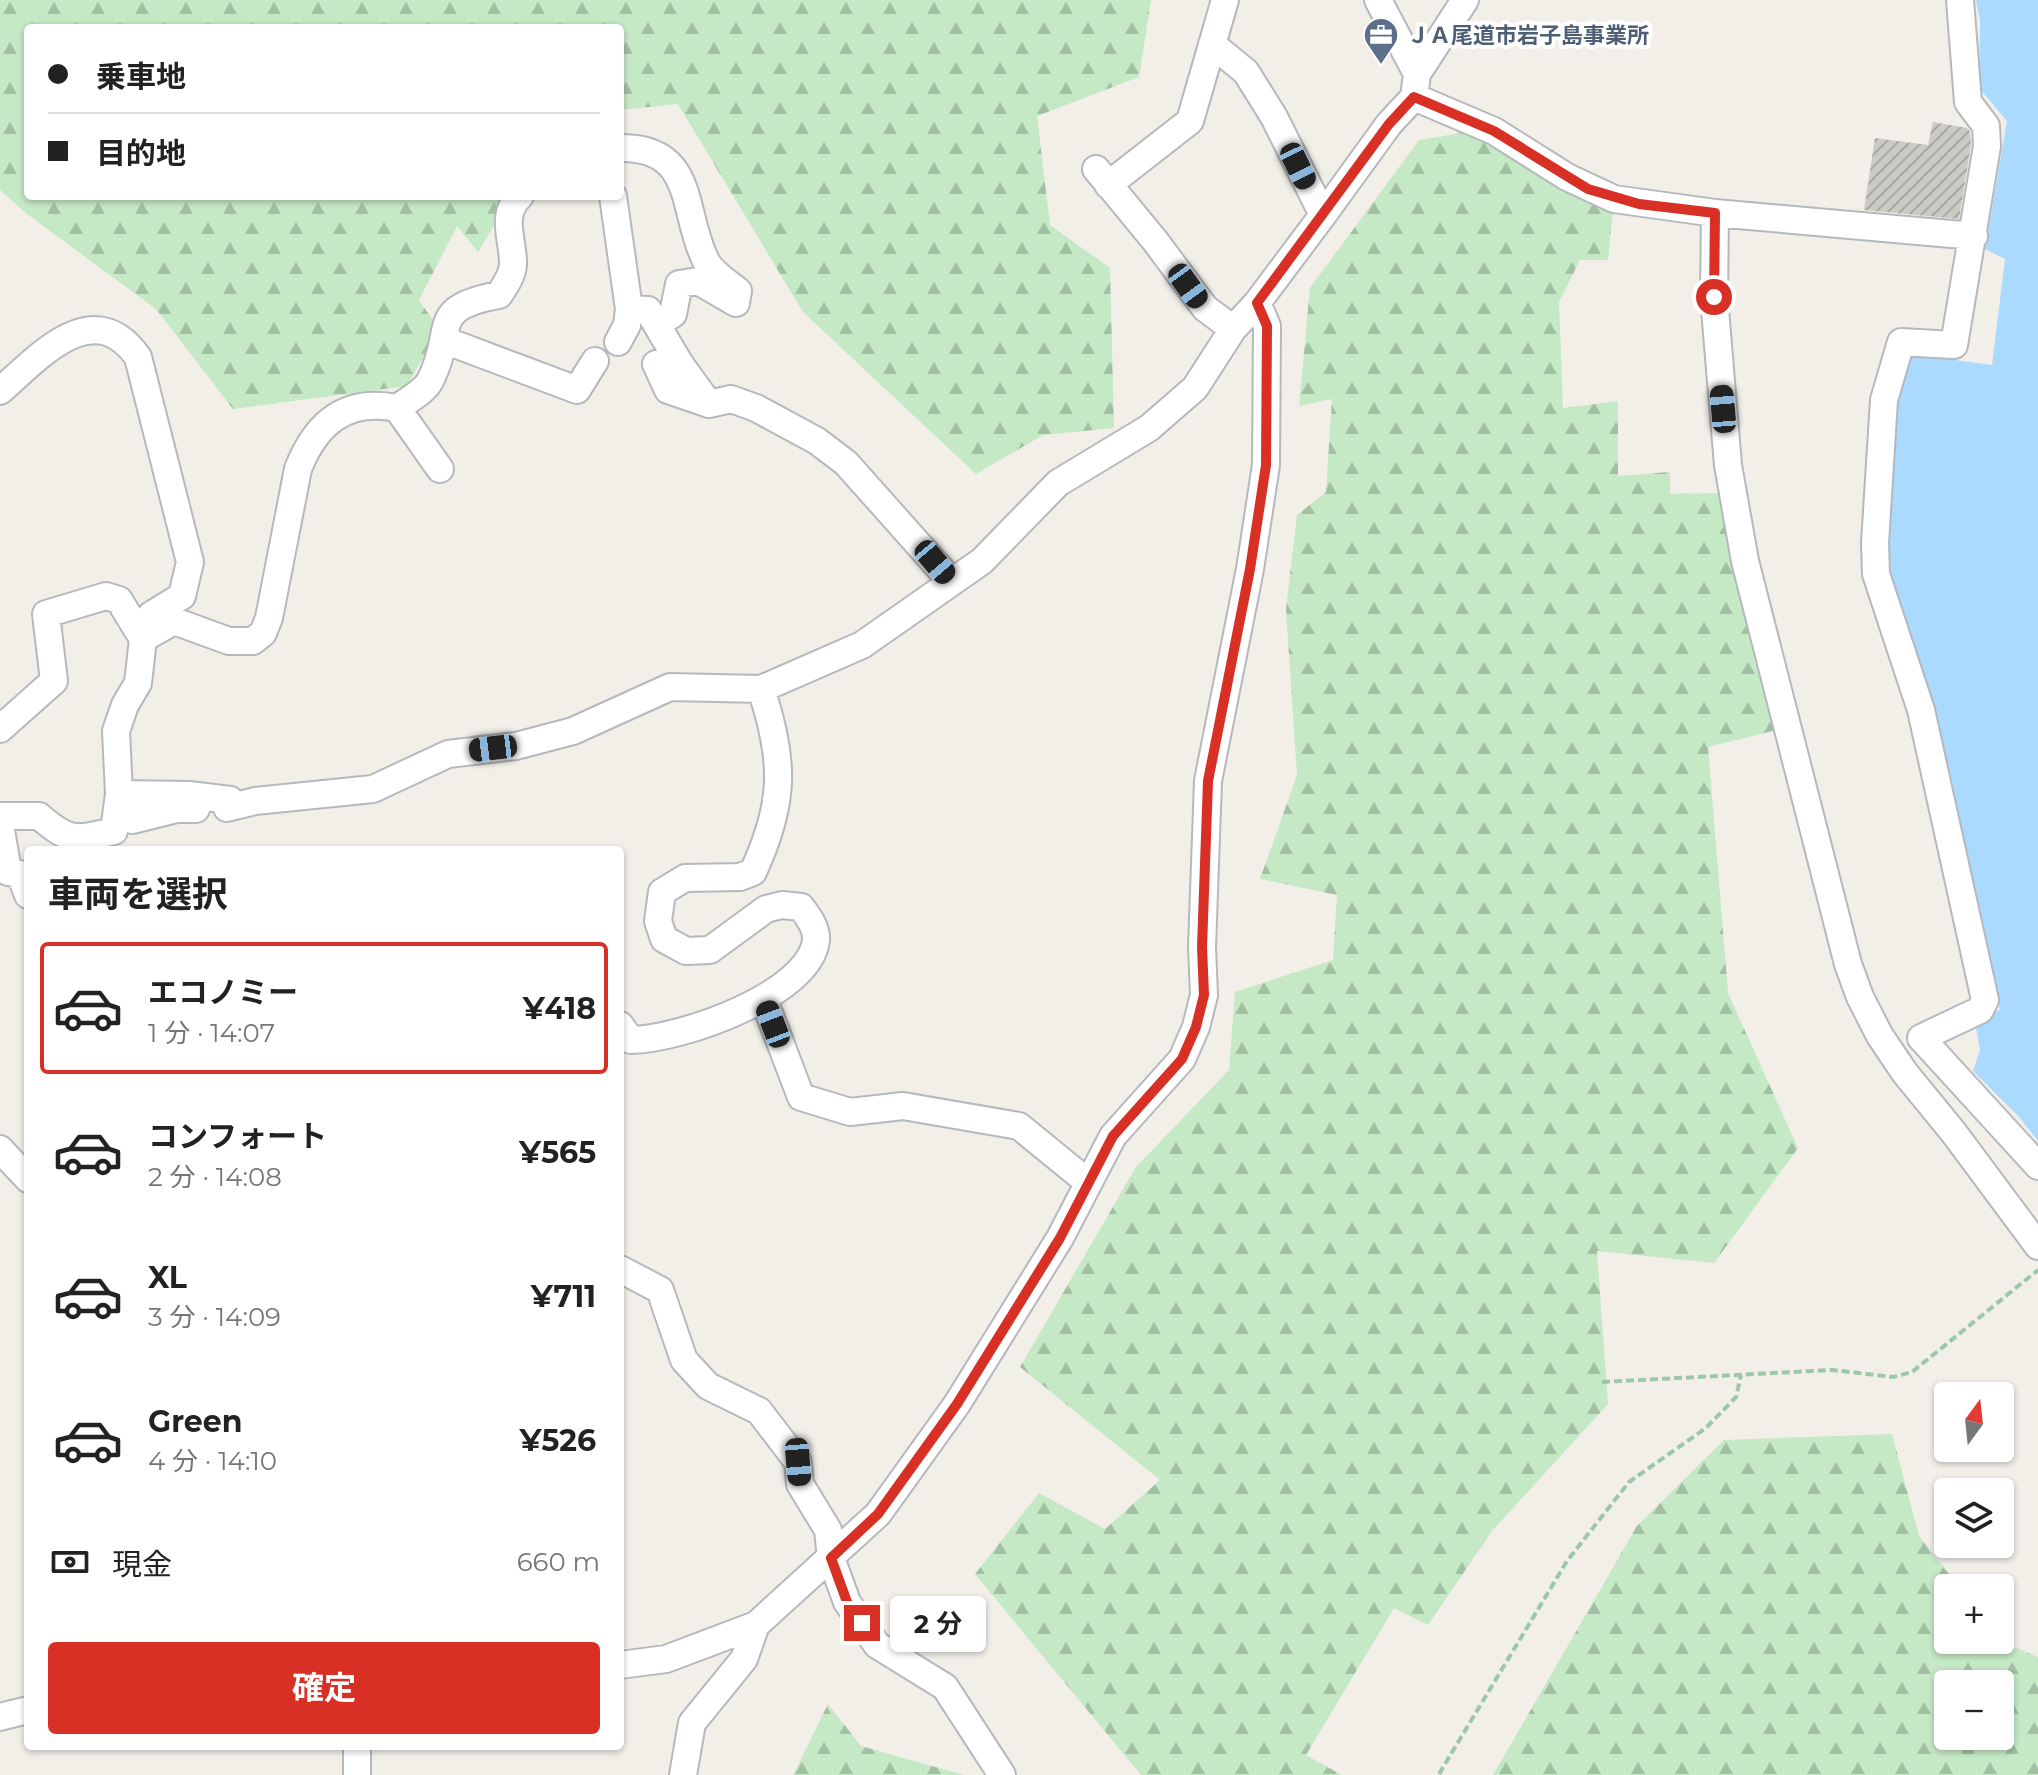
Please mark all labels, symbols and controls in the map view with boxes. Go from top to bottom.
office icon: ＪＡ尾道市岩子島事業所 [1362,16,1400,66]
place label: ＪＡ尾道市岩子島事業所 [1407,22,1649,49]
text: 乗車地 [96,58,186,95]
text: 目的地 [96,135,186,172]
car [1277,139,1319,193]
car [1164,260,1212,312]
route start [1696,279,1732,315]
car [1709,384,1737,434]
car [910,536,960,588]
car [468,733,518,763]
text: 車両を選択 [48,872,228,916]
icon: car [52,972,124,1044]
text: エコノミー [148,974,298,1011]
text: ¥418 [523,990,596,1027]
car [753,997,793,1051]
text: 1 分 · 14:07 [148,1017,275,1049]
icon: car [52,1116,124,1188]
text: コンフォート [148,1118,327,1155]
text: ¥565 [519,1134,596,1171]
text: 2 分 · 14:08 [148,1161,282,1193]
text: XL [148,1259,187,1296]
icon: car [52,1260,124,1332]
text: ¥711 [531,1278,596,1315]
text: 3 分 · 14:09 [148,1301,281,1333]
north arrow [1934,1382,2014,1462]
map controls [1934,1382,2014,1750]
text: Green [148,1403,242,1440]
icon: car [52,1404,124,1476]
text: ¥526 [519,1422,596,1459]
car [784,1437,812,1487]
text: 4 分 · 14:10 [148,1445,277,1477]
button: layers [1934,1478,2014,1558]
icon: cash [48,1540,92,1584]
text: 現金 [112,1546,172,1583]
text: 660 m [517,1546,600,1578]
button: + [1934,1574,2014,1654]
callout: 2 分 [890,1595,986,1651]
route end [844,1605,880,1641]
text: 2 分 [914,1608,962,1640]
button: 確定 [48,1642,600,1734]
button: − [1934,1670,2014,1750]

